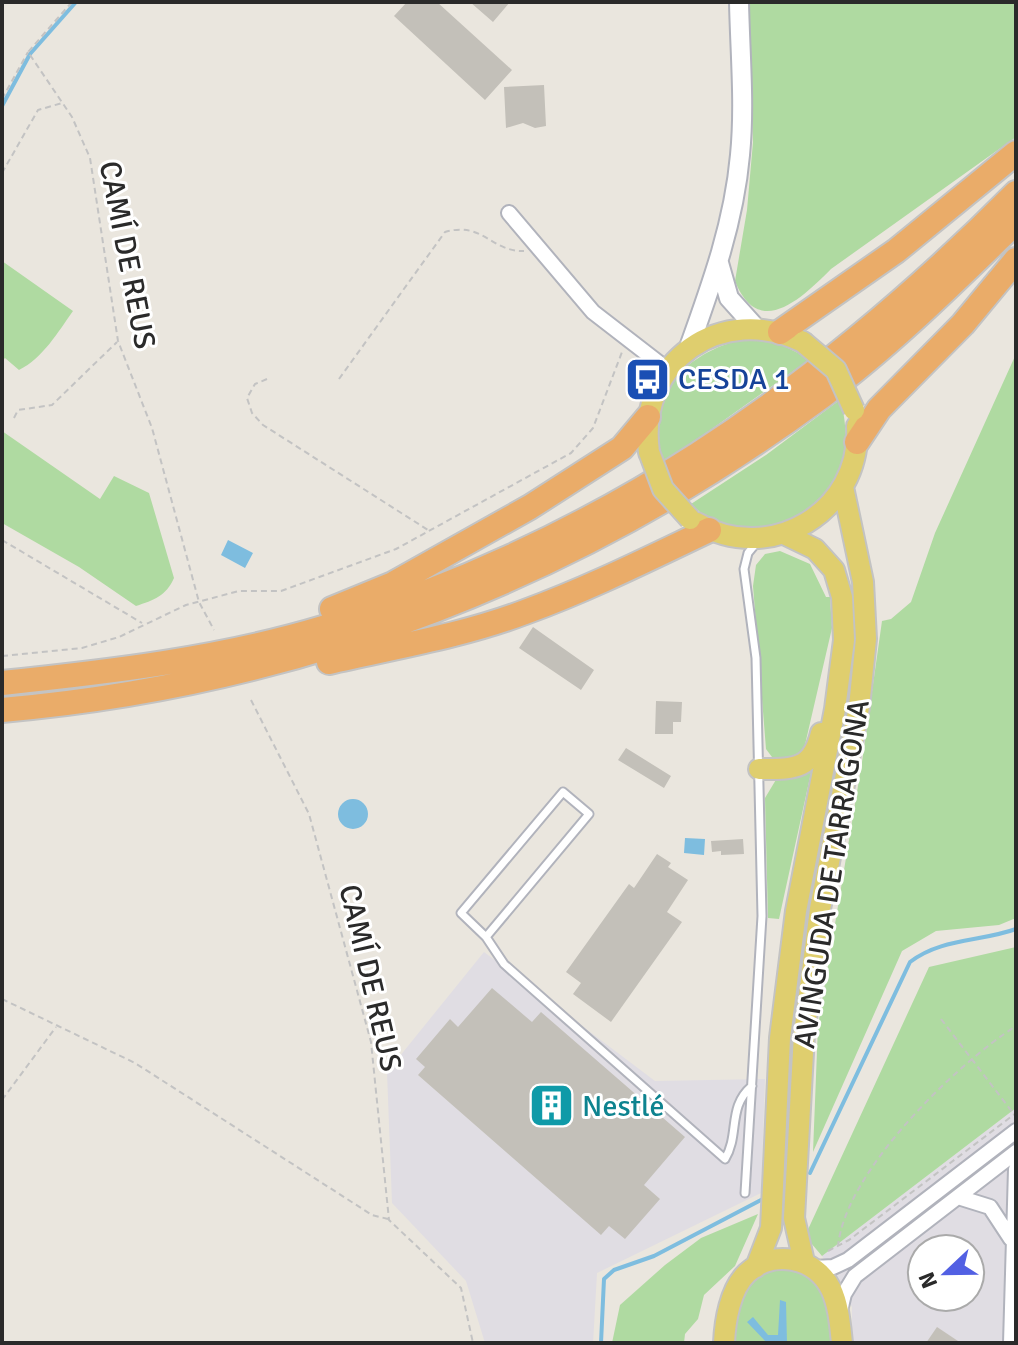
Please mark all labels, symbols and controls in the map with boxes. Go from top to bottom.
street label: CAMÍ DE REUS [91,158,163,352]
bus stop icon: CESDA 1 [623,355,671,403]
place label: CESDA 1 [678,361,790,398]
street label: AVINGUDA DE TARRAGONA [786,697,878,1051]
street label: CAMÍ DE REUS [331,881,409,1075]
building icon: Nestlé [527,1082,575,1130]
place label: Nestlé [582,1088,665,1125]
north arrow [906,1233,986,1313]
text: N [913,1268,943,1292]

